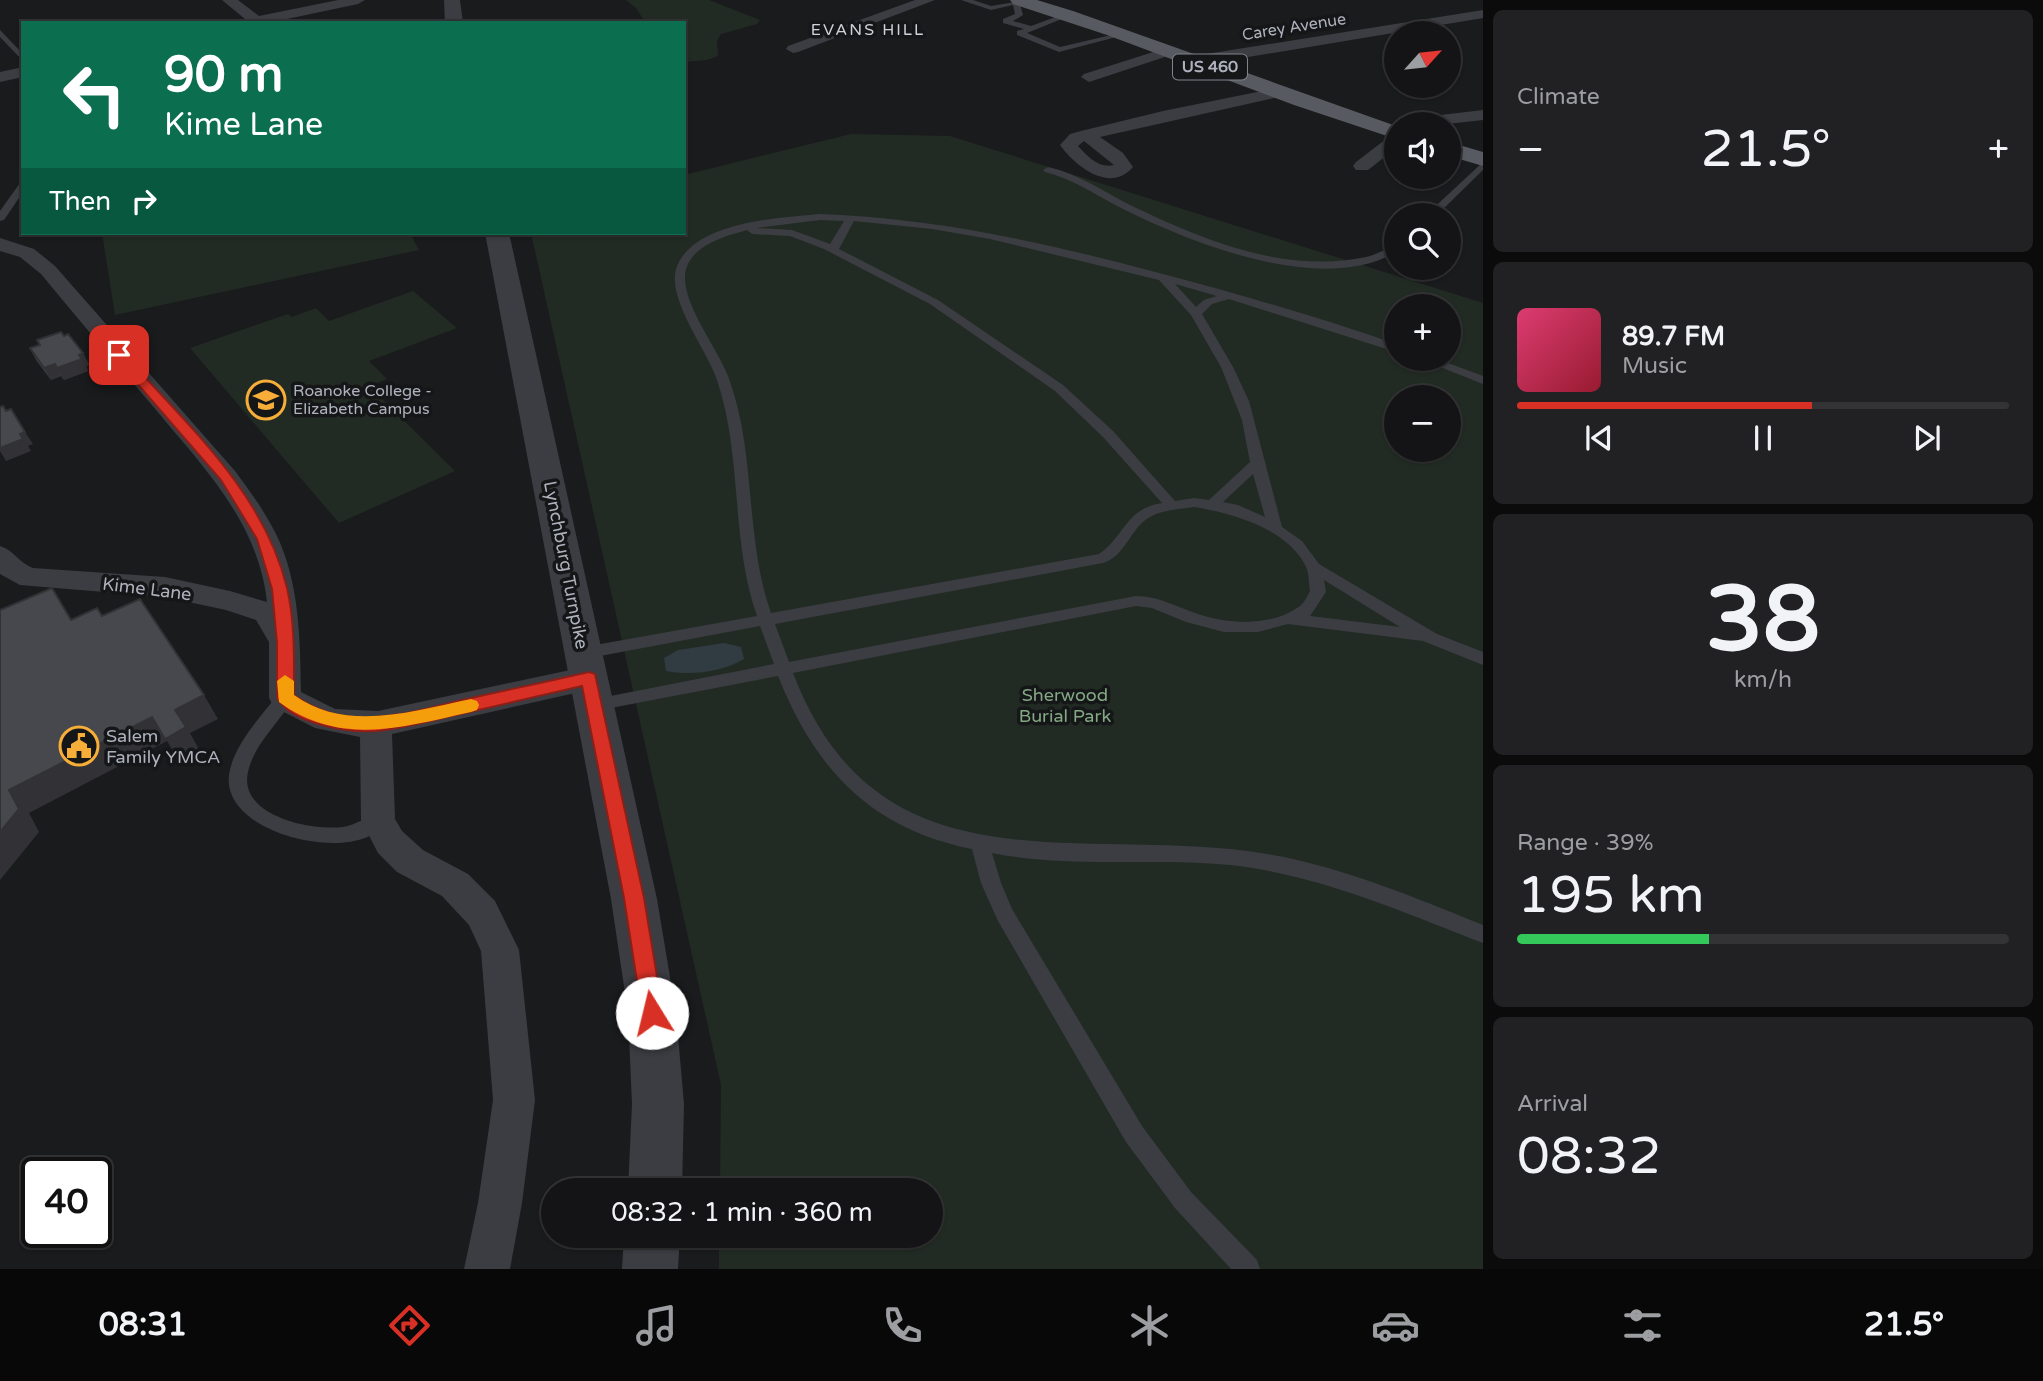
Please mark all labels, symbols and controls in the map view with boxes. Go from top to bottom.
street label: Carey Avenue [1241,9,1347,45]
district label: EVANS HILL [811,20,925,40]
north arrow [1384,21,1461,98]
map controls [1384,21,1461,462]
text: 90 m [164,46,283,105]
icon: left [49,49,140,140]
road number: US 460 [1173,54,1247,80]
text: Climate [1517,83,1600,111]
text: Kime Lane [164,106,323,144]
button: sound [1384,112,1461,189]
text: 21.5° [1701,118,1831,181]
text: − [1517,127,1544,173]
text: + [1988,127,2009,173]
icon: right [125,182,163,220]
text: Then [49,186,111,217]
button: search [1384,203,1461,280]
button: + [1384,294,1461,371]
text: 89.7 FM [1622,321,1725,352]
pin [89,325,149,385]
icon: arrive [100,336,138,374]
text: Music [1622,352,1687,380]
school or university icon: Roanoke College - Elizabeth Campus [245,379,287,421]
place label: Roanoke College - Elizabeth Campus [293,381,432,419]
button: − [1384,385,1461,462]
icon: previous [1580,419,1618,457]
icon: pause [1744,419,1782,457]
icon: next [1908,419,1946,457]
street label: Lynchburg Turnpike [539,479,593,651]
text: 38 [1706,565,1820,675]
street label: Kime Lane [101,573,193,605]
text: km/h [1734,666,1792,694]
park label: Sherwood Burial Park [1019,684,1111,727]
public building icon: Salem Family YMCA [58,725,100,767]
place label: Salem Family YMCA [106,725,220,768]
text: Range · 39% [1517,829,1653,857]
text: 195 km [1517,864,1705,927]
position arrow [615,976,689,1050]
text: Arrival [1517,1090,1588,1118]
text: 08:32 [1517,1125,1661,1188]
speed limit sign: 40 [21,1157,112,1248]
text: 08:32 · 1 min · 360 m [611,1197,873,1228]
icon: directions [385,1301,434,1350]
icon: music [632,1301,681,1350]
icon: phone [878,1301,927,1350]
icon: climate [1125,1301,1174,1350]
icon: car [1371,1301,1420,1350]
icon: filters [1618,1301,1667,1350]
text: 08:31 [99,1306,187,1344]
text: 21.5° [1864,1306,1944,1344]

